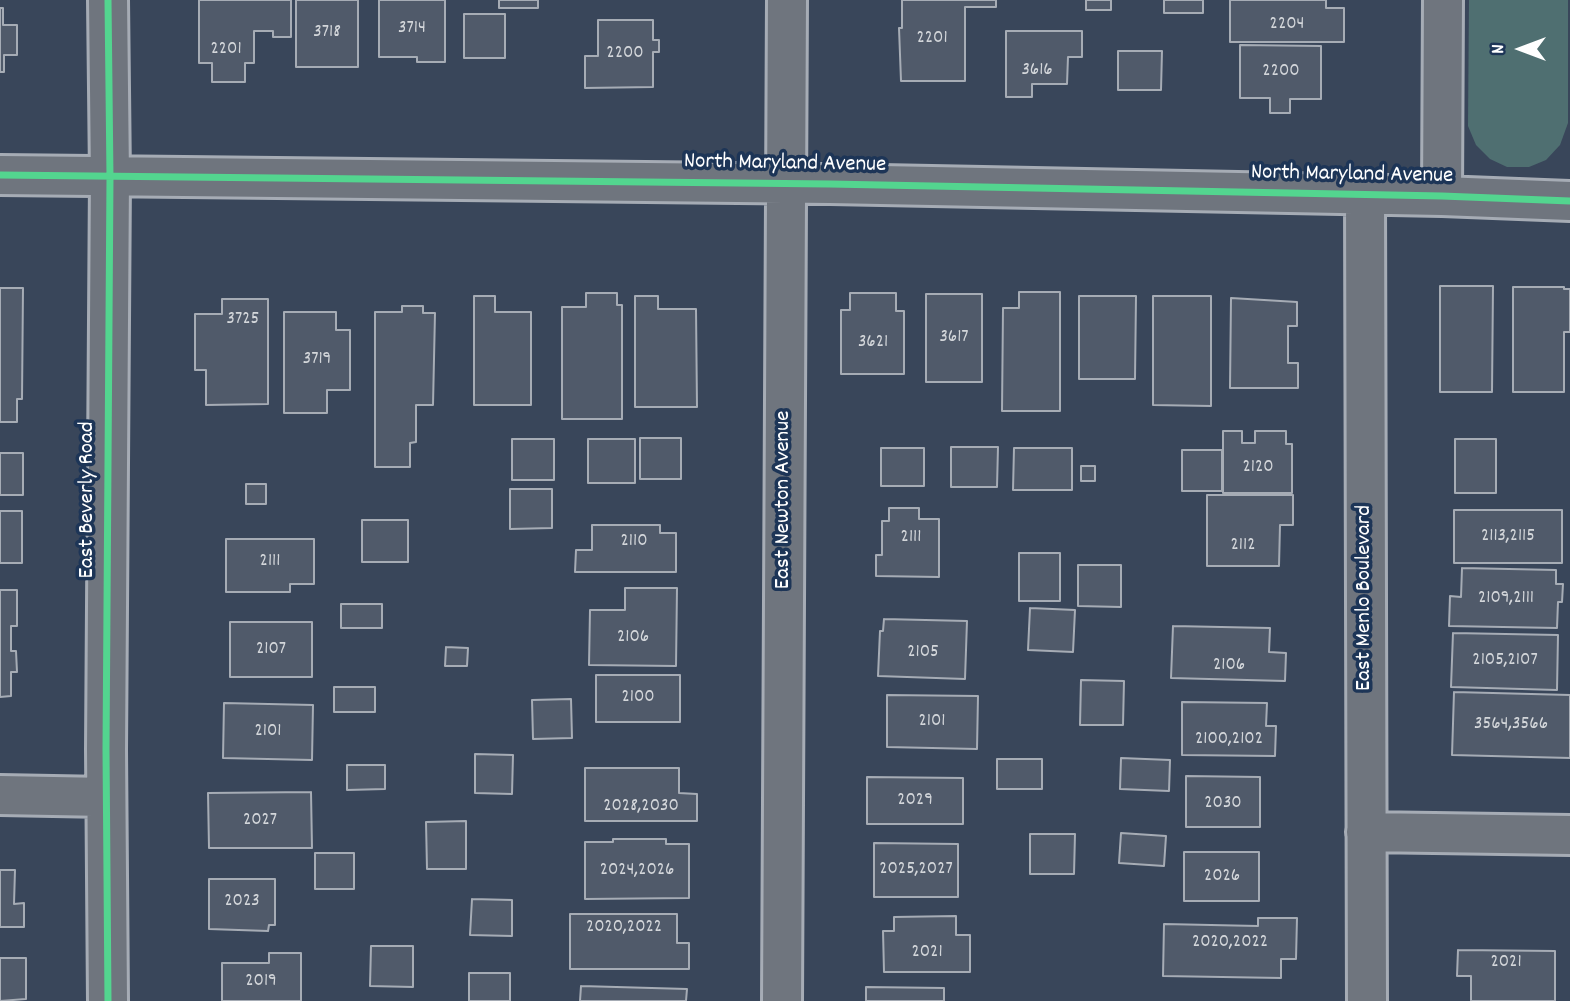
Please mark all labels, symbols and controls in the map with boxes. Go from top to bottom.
house number: 2204 [1270,14,1304,36]
north arrow [1486,14,1556,84]
house number: 3714 [398,18,426,40]
house number: 3718 [313,22,341,44]
house number: 2201 [916,28,948,50]
house number: 2201 [210,39,242,61]
house number: 2200 [606,43,644,65]
text: N [1486,44,1513,54]
house number: 3616 [1021,60,1053,82]
house number: 2200 [1262,61,1300,83]
street label: North Maryland Avenue [684,149,886,181]
street label: North Maryland Avenue [1251,160,1453,192]
house number: 3725 [227,309,259,331]
house number: 3617 [939,327,969,349]
house number: 3621 [858,332,888,354]
house number: 3719 [303,349,331,371]
street label: East Newton Avenue [771,411,799,589]
street label: East Beverly Road [75,422,103,578]
house number: 2120 [1242,457,1274,479]
street label: East Menlo Boulevard [1352,505,1380,691]
house number: 2113,2115 [1481,526,1535,548]
house number: 2111 [901,527,921,549]
house number: 2110 [621,531,647,553]
house number: 2112 [1231,535,1255,557]
house number: 2111 [260,551,280,573]
house number: 2109,2111 [1478,588,1534,610]
house number: 2106 [617,627,649,649]
house number: 2107 [256,639,286,661]
house number: 2105 [907,642,939,664]
house number: 2105,2107 [1472,650,1538,672]
house number: 2106 [1213,655,1245,677]
house number: 2100 [621,687,655,709]
house number: 2101 [919,711,945,733]
house number: 3564,3566 [1474,714,1548,736]
house number: 2101 [255,721,281,743]
house number: 2100,2102 [1195,729,1263,751]
house number: 2029 [897,790,933,812]
house number: 2030 [1204,793,1242,815]
house number: 2028,2030 [603,796,679,818]
house number: 2027 [243,810,277,832]
house number: 2025,2027 [879,859,953,881]
house number: 2024,2026 [600,860,674,882]
house number: 2026 [1204,866,1240,888]
house number: 2023 [224,891,260,913]
house number: 2020,2022 [586,917,662,939]
house number: 2020,2022 [1192,932,1268,954]
house number: 2021 [911,942,943,964]
house number: 2021 [1490,952,1522,974]
house number: 2019 [245,971,277,993]

